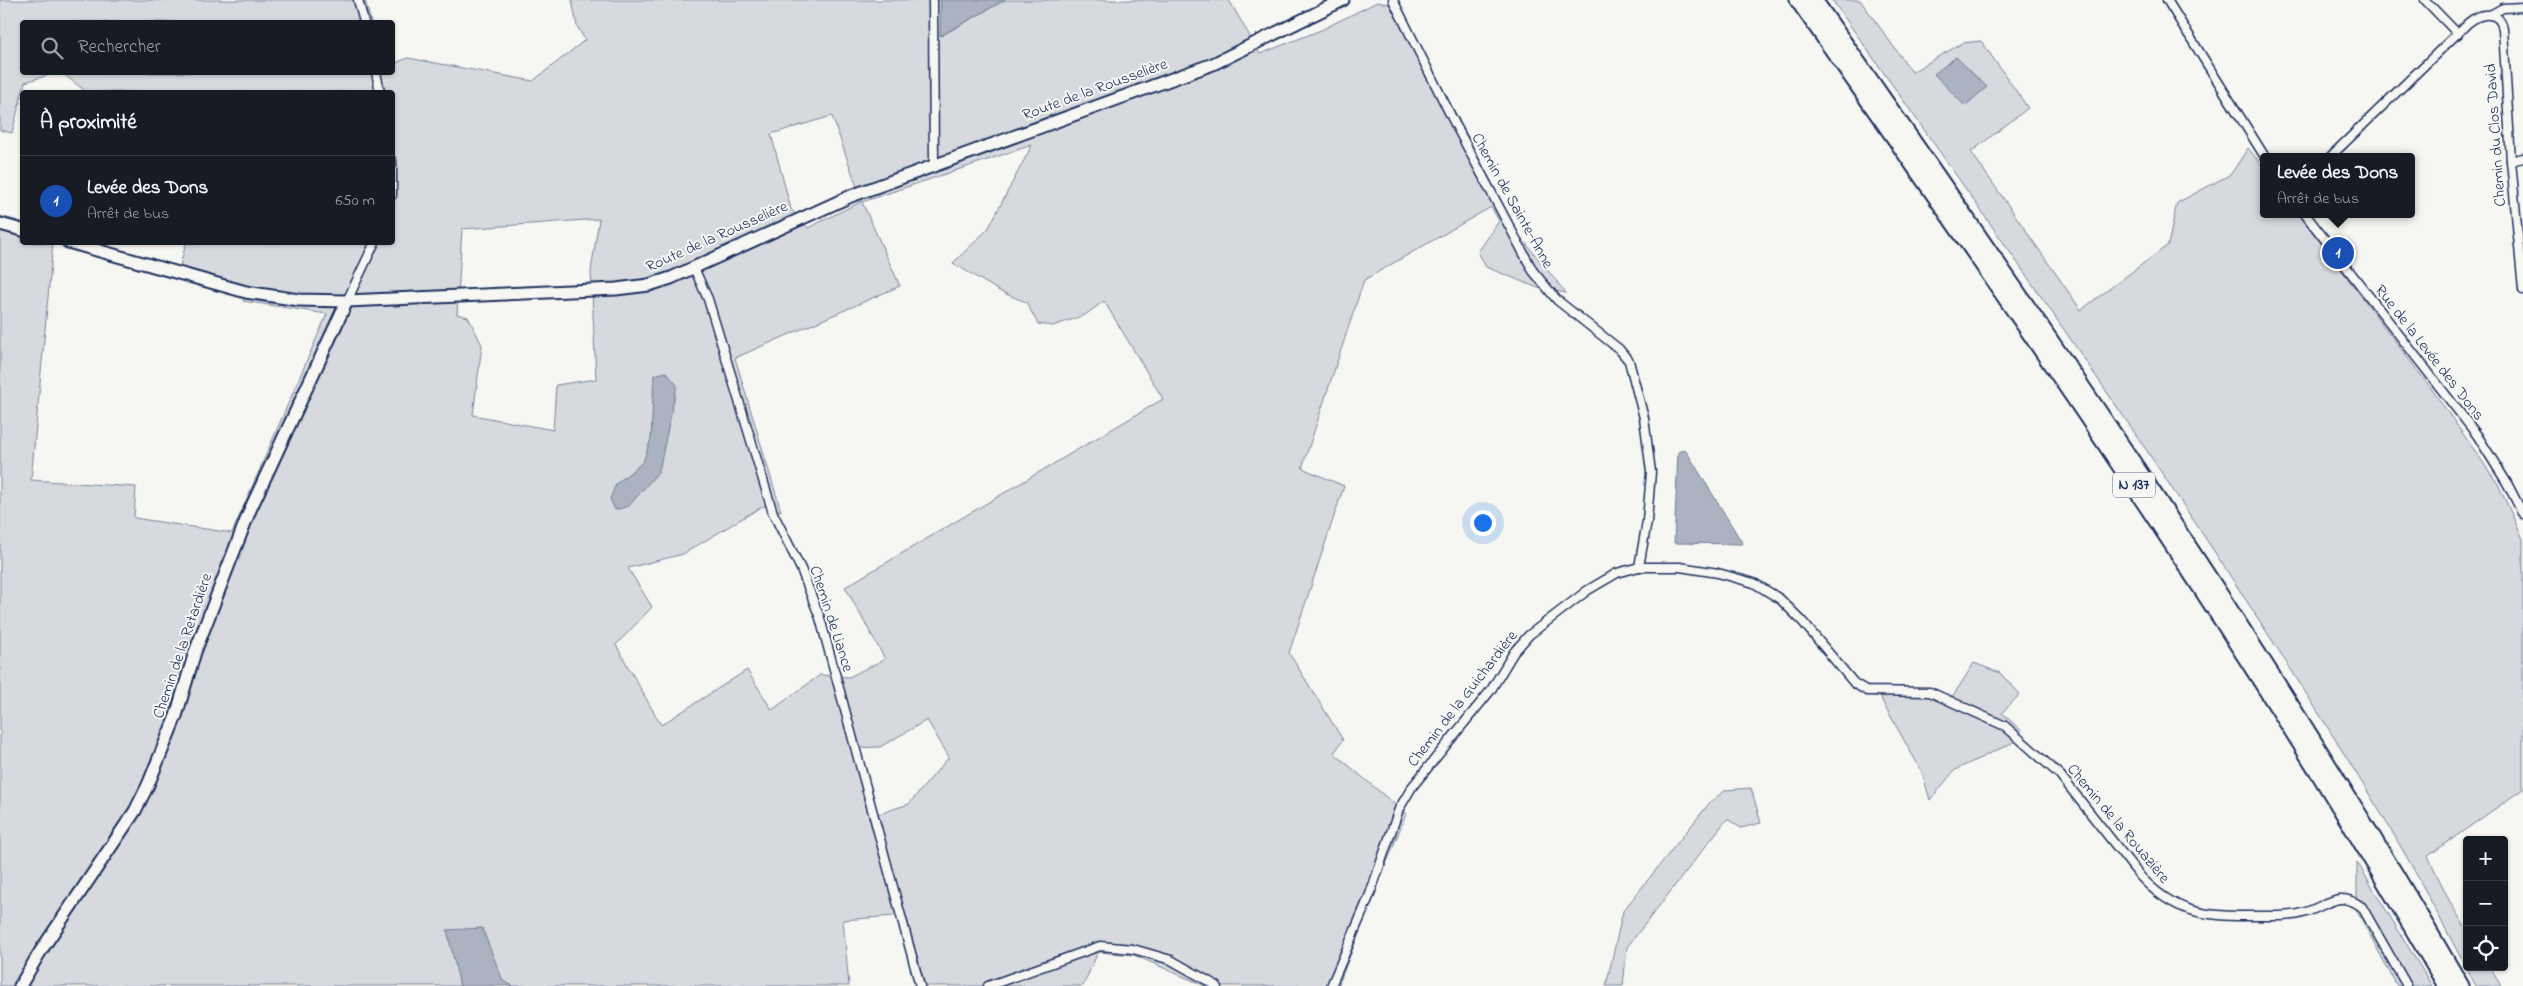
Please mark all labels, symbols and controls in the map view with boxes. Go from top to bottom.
search box [20,20,395,75]
icon: search [38,34,66,62]
text: Rechercher [78,34,161,61]
street label: Route de la Rousselière [1019,52,1172,127]
street label: Chemin du Clos David [2479,63,2513,207]
text: À proximité [40,108,137,138]
street label: Chemin de Sainte-Anne [1465,129,1560,274]
popup [2260,153,2415,218]
text: Levée des Dons [2277,160,2398,187]
text: Levée des Dons [87,175,208,202]
text: Arrêt de bus [2277,187,2359,211]
text: 1 [53,189,59,213]
text: 650 m [335,189,375,213]
street label: Route de la Rousselière [642,195,792,279]
text: Arrêt de bus [87,202,169,226]
pin: 1 [2322,234,2354,272]
street label: Rue de la Levée des Dons [2368,280,2490,426]
road number: N 137 [2113,472,2155,498]
your location [1470,510,1496,536]
street label: Chemin de Liance [803,563,860,676]
street label: Chemin de la Retardière [147,569,219,722]
street label: Chemin de la Guichardière [1402,625,1525,772]
street label: Chemin de la Rouazière [2061,759,2176,890]
map controls [2463,836,2508,971]
button: + [2463,836,2508,881]
button: − [2463,881,2508,926]
button: locate [2463,926,2508,971]

